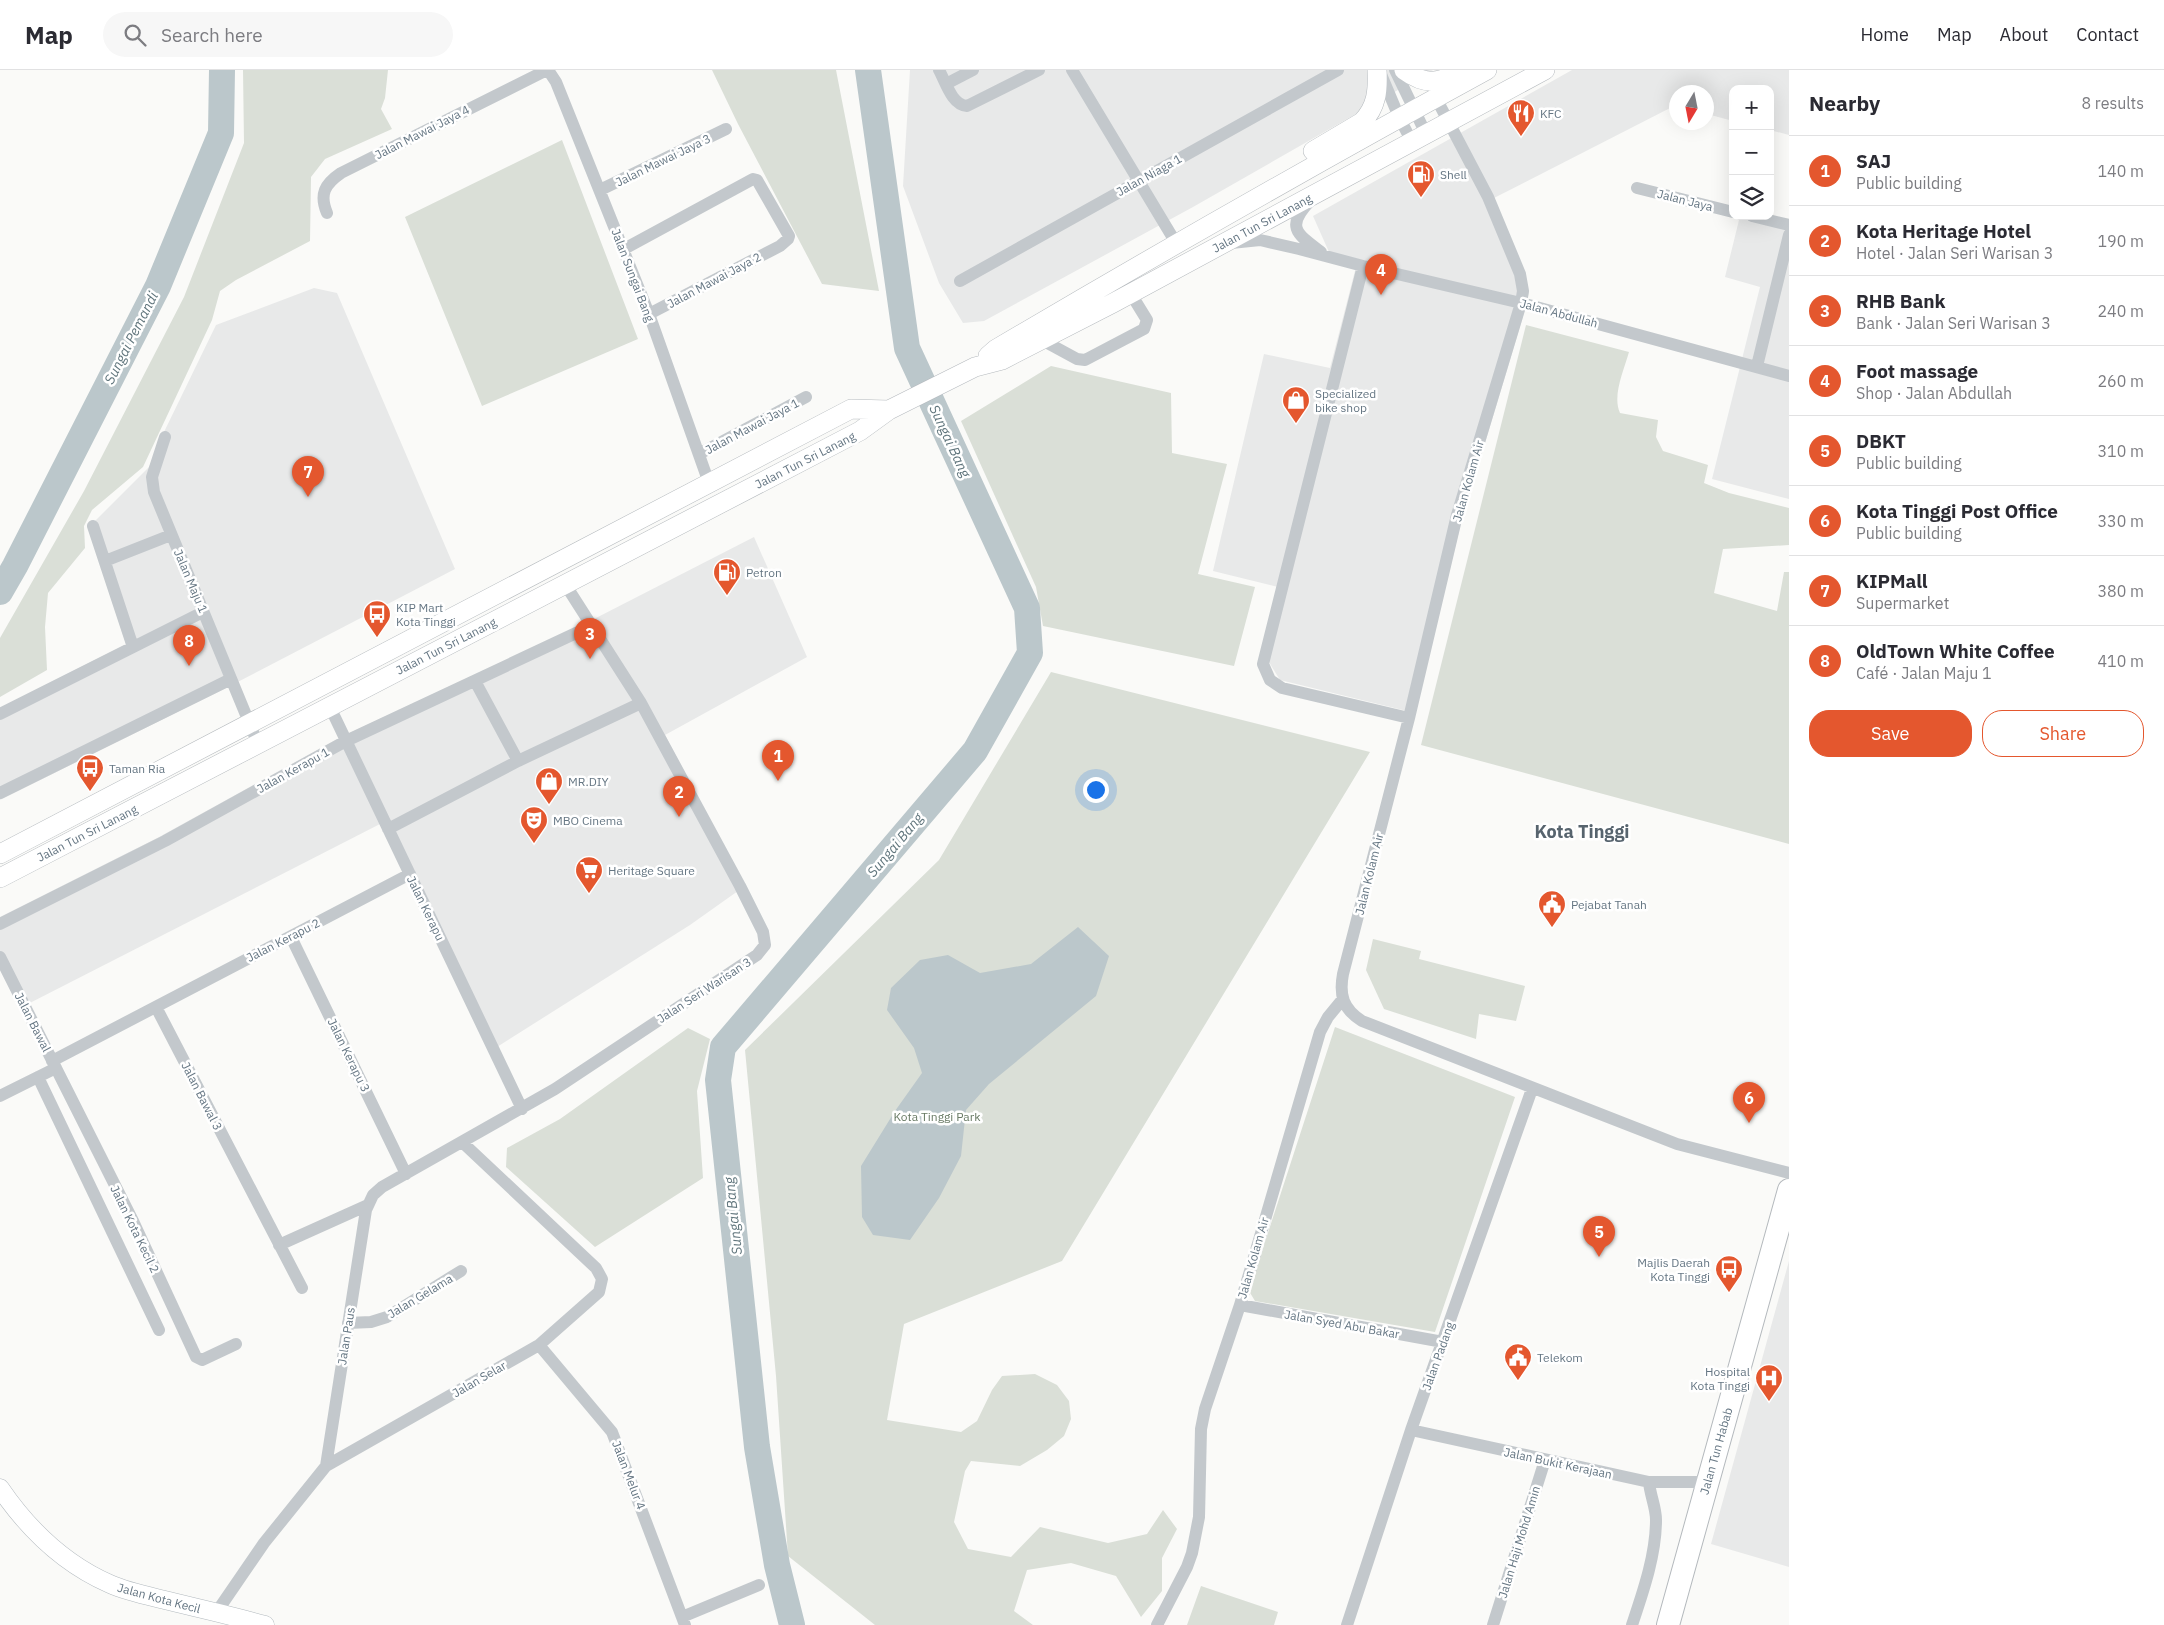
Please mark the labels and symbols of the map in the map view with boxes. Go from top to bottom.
north arrow [1669,85,1714,130]
restaurant icon: KFC [1506,98,1536,137]
street label: Jalan Mawai Jaya 4 [372,102,472,162]
place label: KFC [1540,106,1562,121]
street label: Jalan Mawai Jaya 3 [613,130,713,190]
street label: Jalan Niaga 1 [1114,151,1184,199]
fuel station icon: Shell [1406,159,1436,198]
place label: Shell [1440,167,1467,182]
street label: Jalan Jaya [1656,186,1715,214]
street label: Jalan Tun Sri Lanang [1210,190,1315,256]
street label: Jalan Sungai Bang [608,226,658,324]
street label: Jalan Mawai Jaya 2 [665,249,763,311]
pin: 4 [1365,254,1397,295]
water label: Sungai Pemandi [100,289,162,387]
street label: Jalan Abdullah [1518,295,1600,331]
shop icon: Specialized bike shop [1281,385,1311,424]
place label: Specialized bike shop [1315,386,1376,415]
street label: Jalan Mawai Jaya 1 [703,395,801,457]
water label: Sungai Bang [925,402,975,481]
street label: Jalan Tun Sri Lanang [752,428,858,492]
street label: Jalan Kolam Air [1449,438,1487,523]
pin: 7 [292,456,324,497]
street label: Jalan Maju 1 [171,547,211,615]
fuel station icon: Petron [712,557,742,596]
place label: Petron [746,565,782,580]
bus stop icon: KIP Mart Kota Tinggi [362,599,392,638]
place label: KIP Mart Kota Tinggi [396,600,456,629]
street label: Jalan Tun Sri Lanang [393,614,499,678]
pin: 3 [574,618,606,659]
pin: 8 [173,625,205,666]
pin: 1 [762,740,794,781]
street label: Jalan Kerapu 1 [254,744,332,796]
bus stop icon: Taman Ria [75,753,105,792]
place label: Taman Ria [109,761,166,776]
shop icon: MR.DIY [534,766,564,805]
place label: MR.DIY [568,774,609,789]
pin: 2 [663,776,695,817]
your location [1083,777,1109,803]
street label: Jalan Tun Sri Lanang [34,801,140,865]
theatre icon: MBO Cinema [519,805,549,844]
water label: Sungai Bang [863,809,928,881]
place label: MBO Cinema [553,813,623,828]
district label: Kota Tinggi [1534,820,1630,843]
street label: Jalan Kolam Air [1352,831,1387,917]
supermarket icon: Heritage Square [574,855,604,894]
place label: Heritage Square [608,863,695,878]
street label: Jalan Kerapu [404,873,448,943]
public building icon: Pejabat Tanah [1537,889,1567,928]
place label: Pejabat Tanah [1571,897,1647,912]
street label: Jalan Kerapu 2 [244,915,322,965]
street label: Jalan Seri Warisan 3 [654,954,754,1026]
street label: Jalan Bawal [12,990,54,1054]
street label: Jalan Kerapu 3 [325,1016,373,1094]
street label: Jalan Bawal 3 [178,1059,226,1133]
pin: 6 [1733,1082,1765,1123]
park label: Kota Tinggi Park [894,1109,981,1124]
water label: Sungai Bang [720,1175,746,1256]
street label: Jalan Kota Kecil 2 [107,1183,163,1275]
street label: Jalan Kolam Air [1234,1215,1272,1300]
pin: 5 [1583,1216,1615,1257]
bus stop icon: Majlis Daerah Kota Tinggi [1714,1254,1744,1293]
place label: Majlis Daerah Kota Tinggi [1637,1255,1710,1284]
street label: Jalan Gelama [385,1270,456,1321]
street label: Jalan Paus [334,1306,358,1366]
street label: Jalan Syed Abu Bakar [1283,1306,1401,1342]
street label: Jalan Padang [1419,1319,1458,1392]
public building icon: Telekom [1503,1342,1533,1381]
place label: Telekom [1537,1350,1583,1365]
street label: Jalan Selar [449,1357,509,1400]
hospital icon: Hospital Kota Tinggi [1754,1363,1784,1402]
place label: Hospital Kota Tinggi [1690,1364,1750,1393]
street label: Jalan Tun Habab [1696,1406,1736,1496]
street label: Jalan Melur 4 [609,1438,649,1512]
street label: Jalan Bukit Kerajaan [1503,1444,1613,1482]
street label: Jalan Haji Mohd Amin [1495,1484,1543,1600]
street label: Jalan Kota Kecil [116,1580,202,1616]

